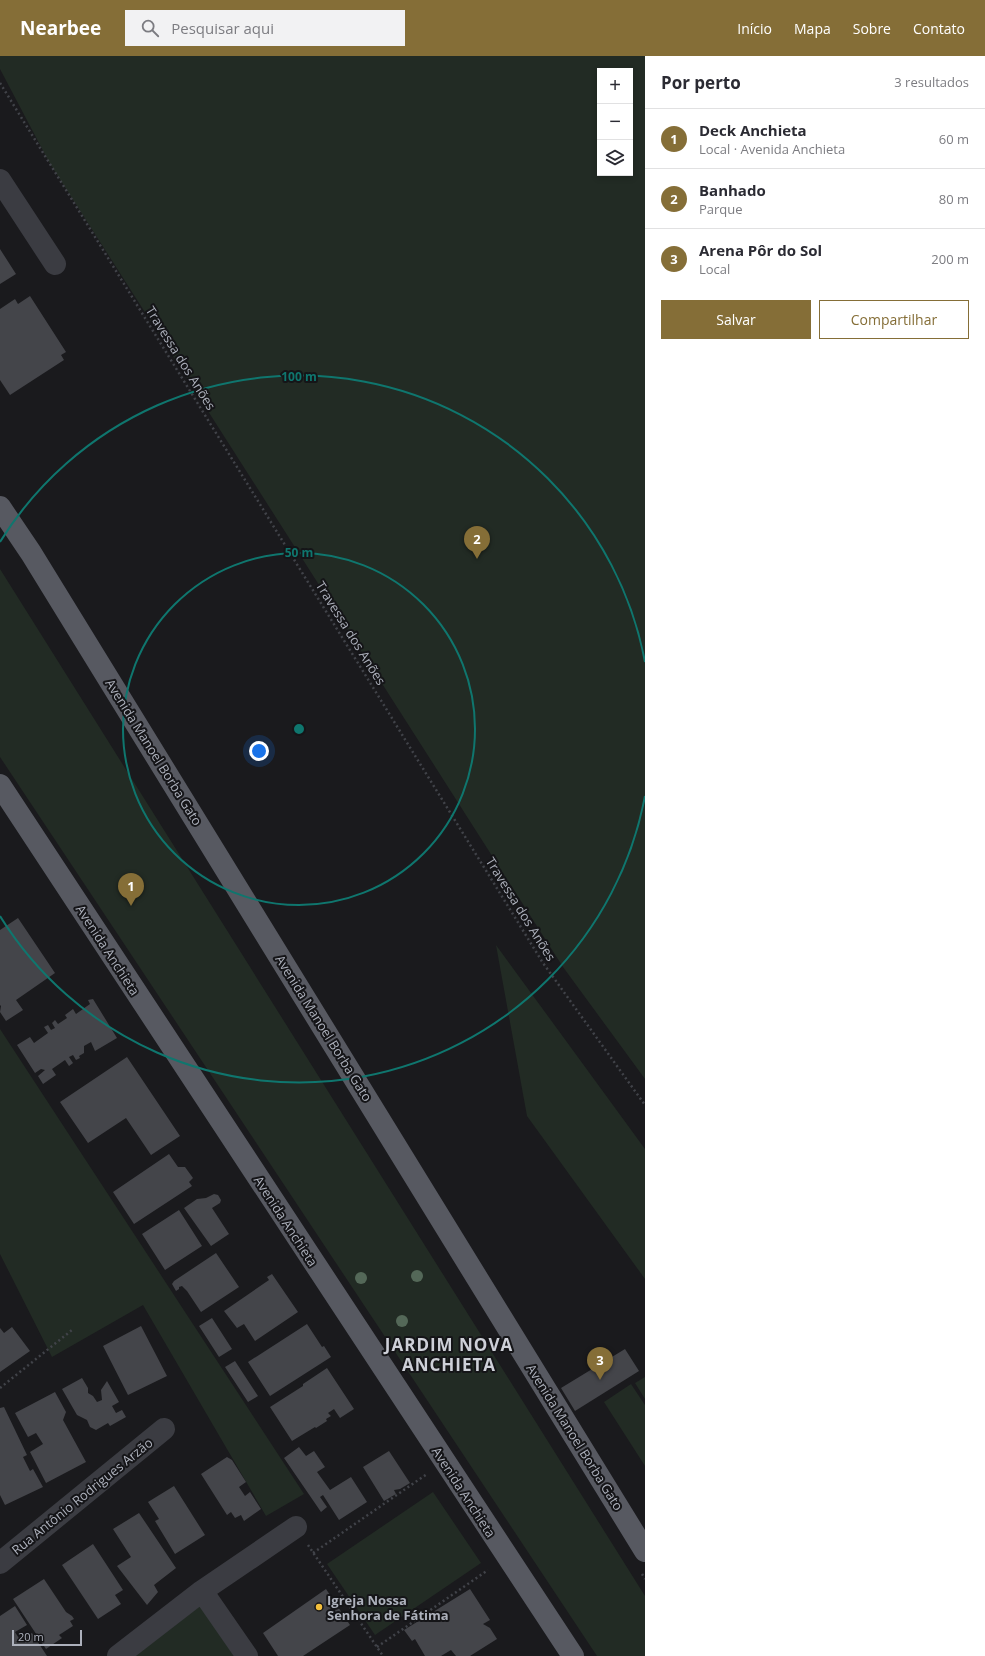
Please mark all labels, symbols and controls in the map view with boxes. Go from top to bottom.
search box [125,10,405,46]
text: Nearbee [20,15,101,41]
icon: search [139,17,161,39]
text: Pesquisar aqui [171,18,274,38]
text: Início [737,19,772,38]
text: Mapa [794,19,831,38]
text: Sobre [853,19,891,38]
text: Contato [913,19,965,38]
map controls [597,68,633,176]
button: + [597,68,633,104]
text: Por perto [661,71,741,94]
text: 3 resultados [894,73,969,91]
button: − [597,104,633,140]
text: Deck Anchieta [699,120,807,140]
text: 1 [670,130,678,148]
text: 60 m [939,130,969,148]
button: layers [597,140,633,176]
text: Local · Avenida Anchieta [699,140,845,158]
text: Banhado [699,180,766,200]
text: 2 [670,190,678,208]
text: 80 m [939,190,969,208]
text: Parque [699,200,743,218]
text: Arena Pôr do Sol [699,240,822,260]
text: 3 [670,250,678,268]
text: 200 m [931,250,969,268]
text: Local [699,260,730,278]
button: Salvar [661,300,811,339]
button: Compartilhar [819,300,969,339]
street label: Travessa dos Anões [142,303,220,413]
text: 100 m [281,368,317,385]
pin: 2 [464,526,490,559]
text: 50 m [285,544,313,561]
street label: Travessa dos Anões [312,578,390,688]
street label: Avenida Manoel Borba Gato [101,675,207,829]
centre of rings [292,722,306,736]
your location [249,741,269,761]
street label: Travessa dos Anões [482,854,560,964]
pin: 1 [118,873,144,906]
street label: Avenida Anchieta [72,901,144,999]
street label: Avenida Manoel Borba Gato [271,951,377,1105]
street label: Avenida Anchieta [250,1172,322,1270]
district label: JARDIM NOVA ANCHIETA [383,1333,513,1376]
pin: 3 [587,1347,613,1380]
street label: Avenida Manoel Borba Gato [522,1360,628,1514]
street label: Rua Antônio Rodrigues Arzão [8,1433,156,1559]
street label: Avenida Anchieta [428,1443,500,1541]
place label: Igreja Nossa Senhora de Fátima [327,1591,449,1624]
marker: Igreja Nossa Senhora de Fátima [314,1602,324,1612]
scale bar [12,1628,82,1647]
text: 20 m [18,1629,44,1644]

